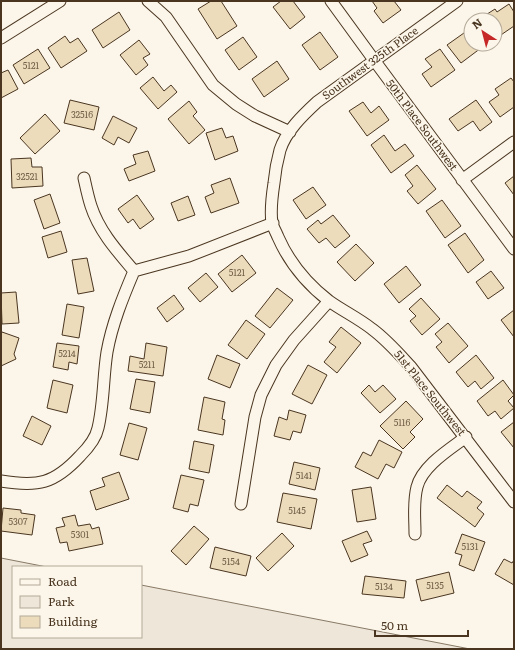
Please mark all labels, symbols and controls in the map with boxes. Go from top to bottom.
north arrow [463,12,503,52]
text: N [468,14,485,32]
street label: Southwest 325th Place [318,22,421,103]
house number: 5121 [23,58,40,72]
street label: 50th Place Southwest [383,75,463,174]
house number: 32516 [71,107,93,121]
house number: 32521 [16,169,38,183]
house number: 5121 [229,265,246,279]
house number: 5214 [58,346,76,360]
street label: 51st Place Southwest [391,346,471,439]
house number: 5211 [139,357,156,371]
house number: 5116 [394,415,411,429]
house number: 5141 [296,468,313,482]
house number: 5145 [288,503,306,517]
house number: 5307 [8,514,28,528]
house number: 5301 [71,527,89,541]
house number: 5131 [462,539,479,553]
house number: 5154 [222,554,240,568]
legend [12,566,142,638]
text: Road [48,572,78,590]
house number: 5135 [426,578,444,592]
house number: 5134 [375,579,393,593]
text: Park [48,592,75,610]
text: Building [48,612,98,630]
scale bar [375,612,468,638]
text: 50 m [381,616,408,634]

